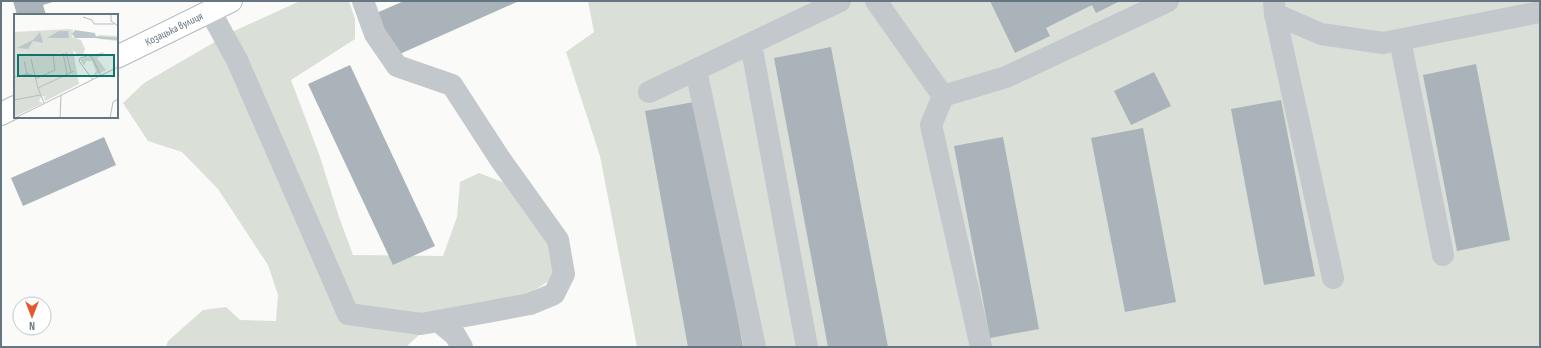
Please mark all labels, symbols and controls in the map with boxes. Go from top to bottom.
street label: Козацька вулиця [143,9,205,49]
inset map [14,14,118,118]
north arrow [12,296,52,336]
text: N [29,319,35,332]

